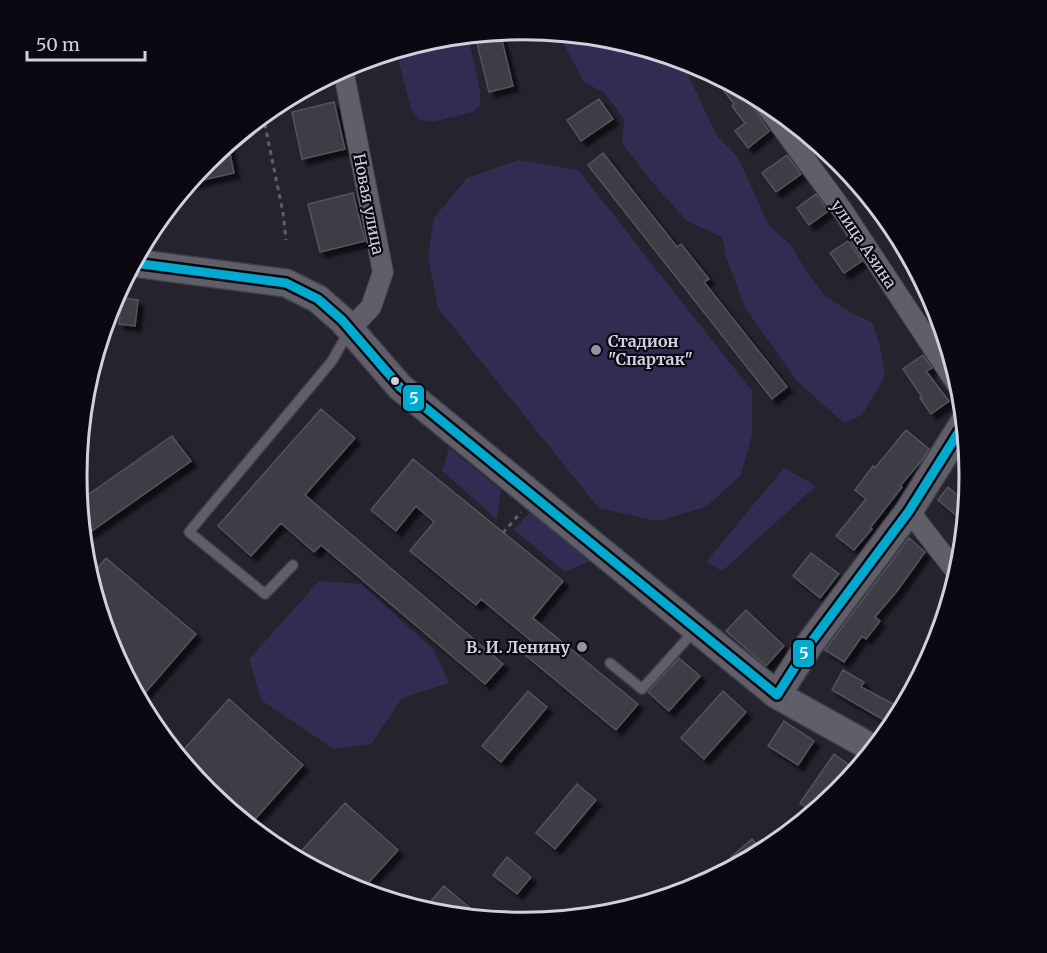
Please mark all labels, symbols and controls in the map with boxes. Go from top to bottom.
scale bar [27,24,146,62]
text: 50 m [36,33,80,56]
street label: Новая улица [349,152,389,257]
street label: улица Азина [827,196,901,292]
place label: Стадион "Спартак" [608,331,693,369]
marker: Стадион "Спартак" [589,343,603,357]
unlabelled marker [389,375,401,387]
line badge: 5 [402,384,425,412]
text: 5 [409,388,419,408]
place label: В. И. Ленину [466,637,570,657]
line badge: 5 [792,639,815,668]
marker: В. И. Ленину [575,640,589,654]
text: 5 [799,643,809,663]

